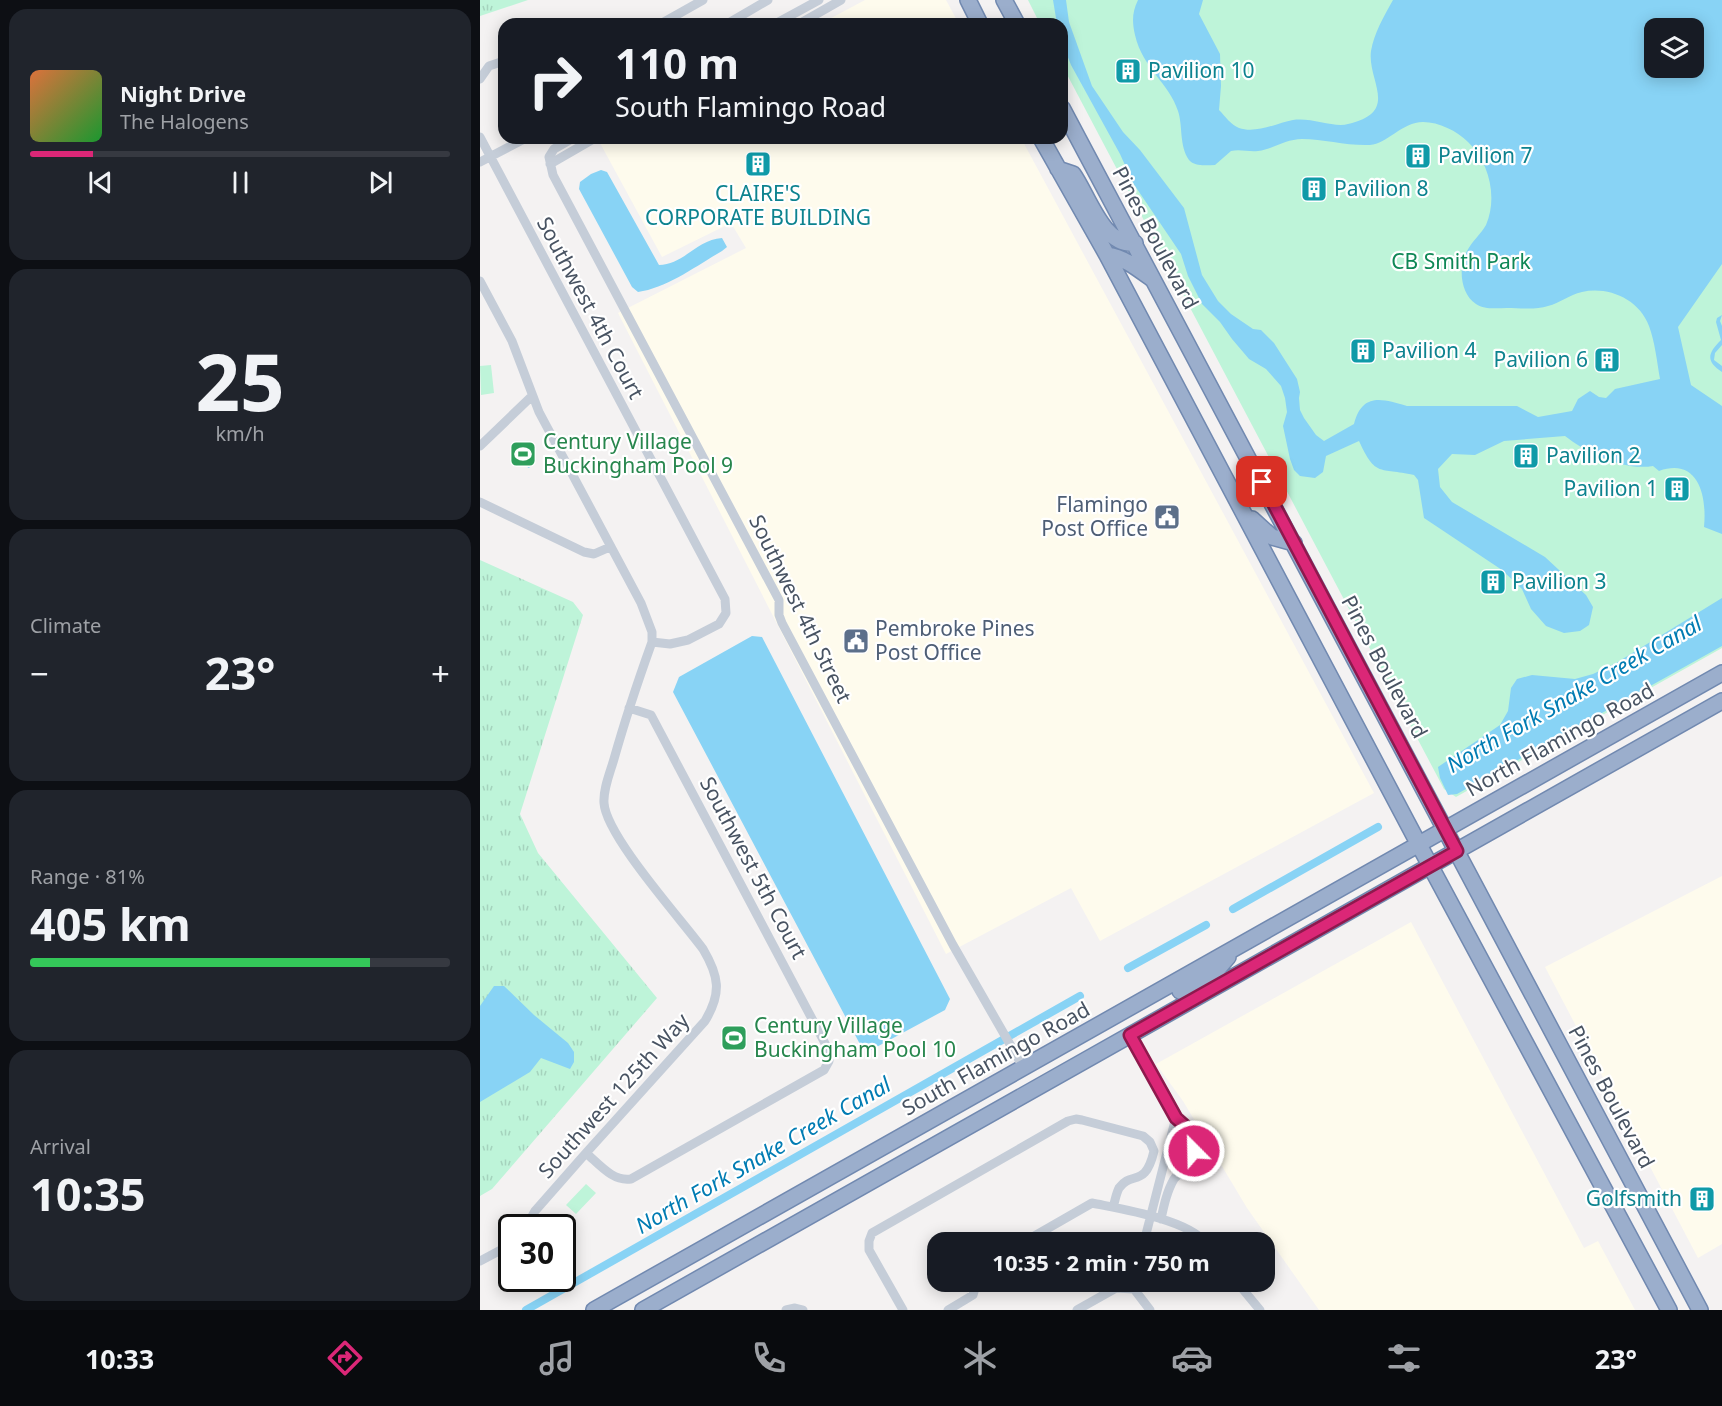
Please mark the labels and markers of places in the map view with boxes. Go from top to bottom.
building icon: Pavilion 10 [1113,56,1143,86]
place label: Pavilion 10 [1148,56,1255,84]
building icon: Pavilion 7 [1403,141,1433,171]
place label: Pavilion 7 [1438,141,1533,169]
building icon: CLAIRE'S CORPORATE BUILDING [743,149,773,179]
building icon: Pavilion 8 [1299,174,1329,204]
place label: Pavilion 8 [1334,174,1429,202]
place label: CLAIRE'S CORPORATE BUILDING [645,179,871,231]
building icon: Pavilion 4 [1348,336,1378,366]
place label: Pavilion 4 [1382,336,1477,364]
place label: Pavilion 6 [1493,345,1588,373]
building icon: Pavilion 6 [1592,345,1622,375]
place label: Century Village Buckingham Pool 9 [543,427,733,479]
sports icon: Century Village Buckingham Pool 9 [508,439,538,469]
building icon: Pavilion 2 [1511,441,1541,471]
place label: Pavilion 2 [1546,441,1641,469]
pin [1236,456,1287,507]
place label: Pavilion 1 [1563,474,1658,502]
building icon: Pavilion 1 [1662,474,1692,504]
place label: Flamingo Post Office [1041,490,1148,542]
public building icon: Flamingo Post Office [1152,502,1182,532]
building icon: Pavilion 3 [1478,567,1508,597]
place label: Pavilion 3 [1512,567,1607,595]
place label: Pembroke Pines Post Office [875,614,1035,666]
public building icon: Pembroke Pines Post Office [841,626,871,656]
place label: Century Village Buckingham Pool 10 [754,1011,956,1063]
sports icon: Century Village Buckingham Pool 10 [719,1023,749,1053]
place label: Golfsmith [1586,1184,1682,1212]
building icon: Golfsmith [1687,1184,1717,1214]

